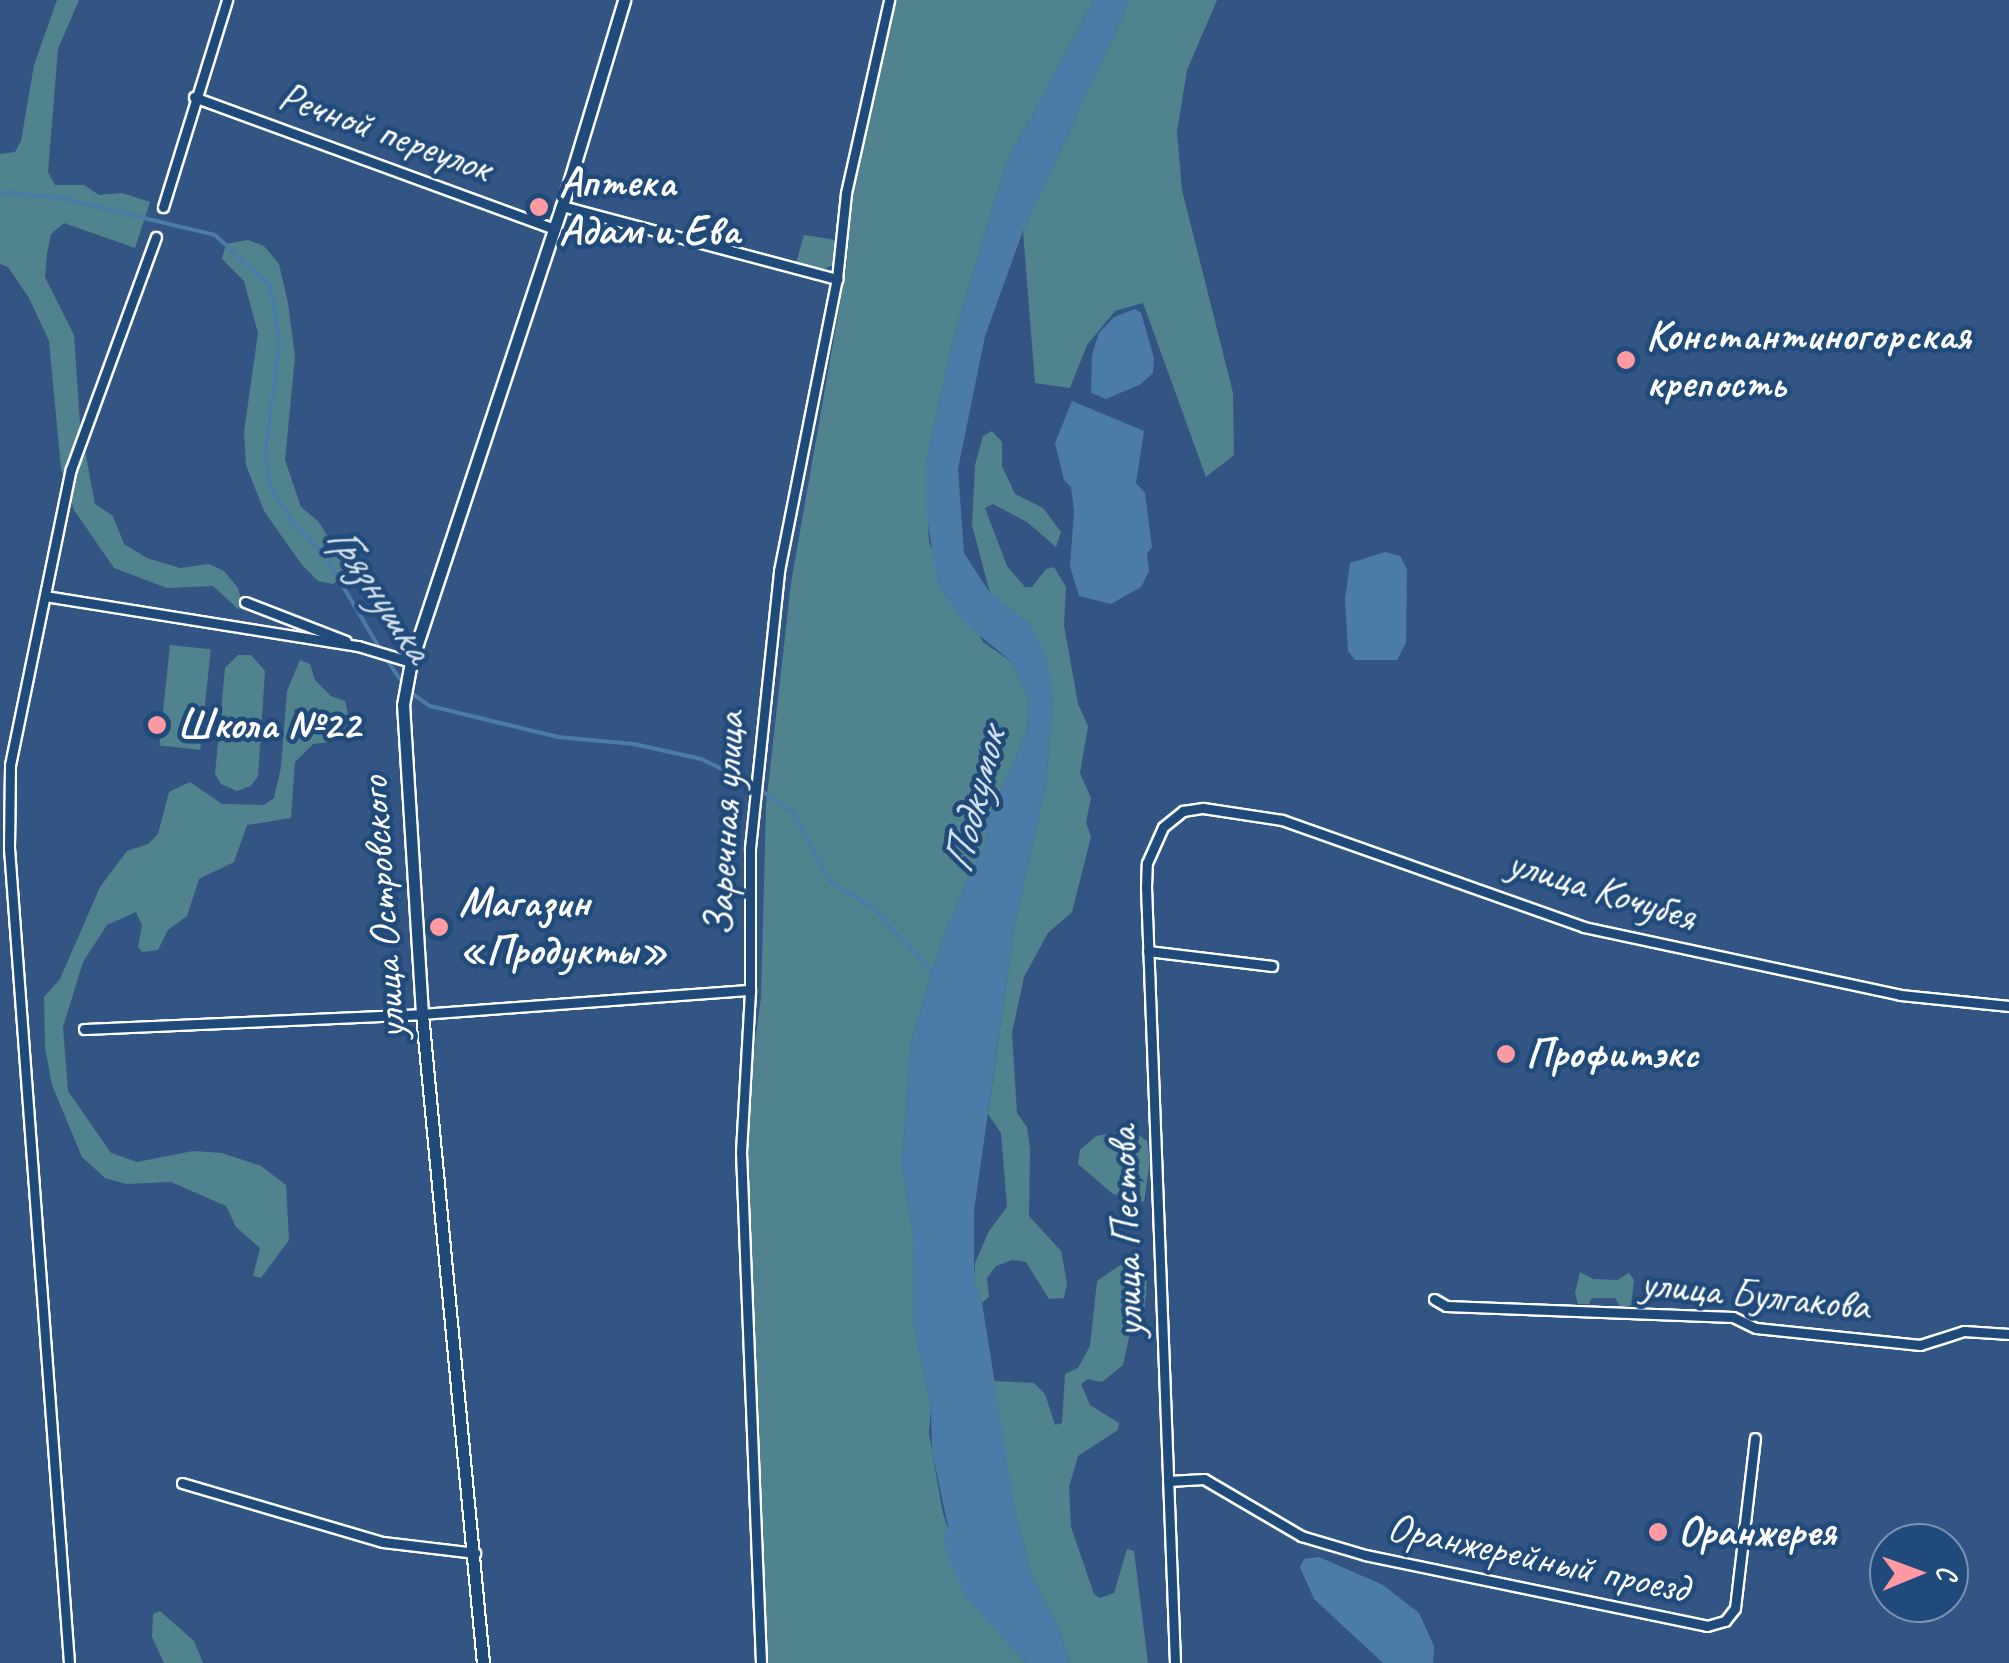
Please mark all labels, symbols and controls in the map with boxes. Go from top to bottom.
street label: Речной переулок [272,70,498,194]
place label: Аптека Адам и Ева [559,158,735,256]
marker: Аптека Адам и Ева [528,196,550,218]
place label: Константиногорская крепость [1646,311,1971,410]
marker: Константиногорская крепость [1615,349,1637,371]
water label: Грязнушка [315,515,445,671]
place label: Школа №22 [177,700,360,750]
street label: Заречная улица [694,709,756,939]
marker: Школа №22 [146,714,168,736]
water label: Подкумок [930,724,1018,878]
street label: улица Островского [349,773,417,1043]
street label: улица Кочубея [1502,838,1702,942]
place label: Магазин «Продукты» [459,878,667,976]
marker: Магазин «Продукты» [428,916,450,938]
place label: Профитэкс [1526,1029,1698,1079]
marker: Профитэкс [1495,1043,1517,1065]
street label: улица Пестова [1097,1124,1155,1340]
street label: улица Булгакова [1638,1258,1872,1332]
street label: Оранжерейный проезд [1383,1501,1693,1615]
place label: Оранжерея [1678,1507,1836,1557]
marker: Оранжерея [1647,1521,1669,1543]
north arrow [1869,1523,1969,1623]
text: С [1930,1565,1965,1580]

